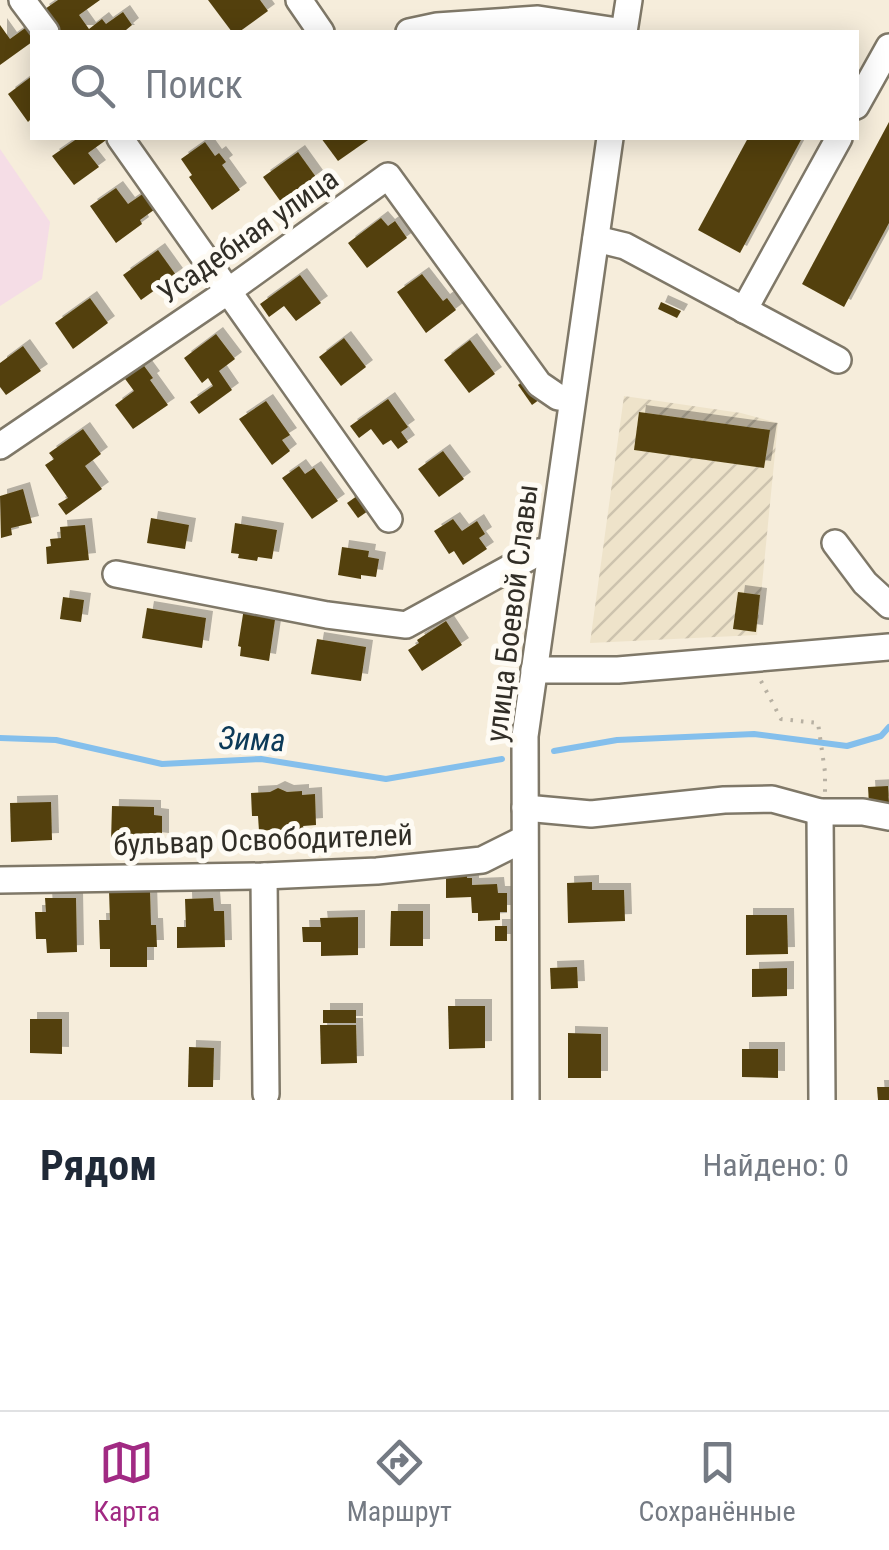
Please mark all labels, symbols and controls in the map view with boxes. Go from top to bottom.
search box [30,30,859,140]
icon: search [65,58,120,113]
text: Поиск [145,63,243,107]
street label: Усадебная улица [151,161,344,311]
street label: улица Боевой Славы [478,482,545,744]
water label: Зима [218,719,286,759]
street label: бульвар Освободителей [113,817,413,862]
text: Рядом [40,1141,157,1190]
text: Найдено: 0 [702,1146,849,1184]
tab: Карта [93,1435,160,1528]
tab: Маршрут [347,1435,452,1528]
tab: Сохранённые [639,1435,796,1528]

